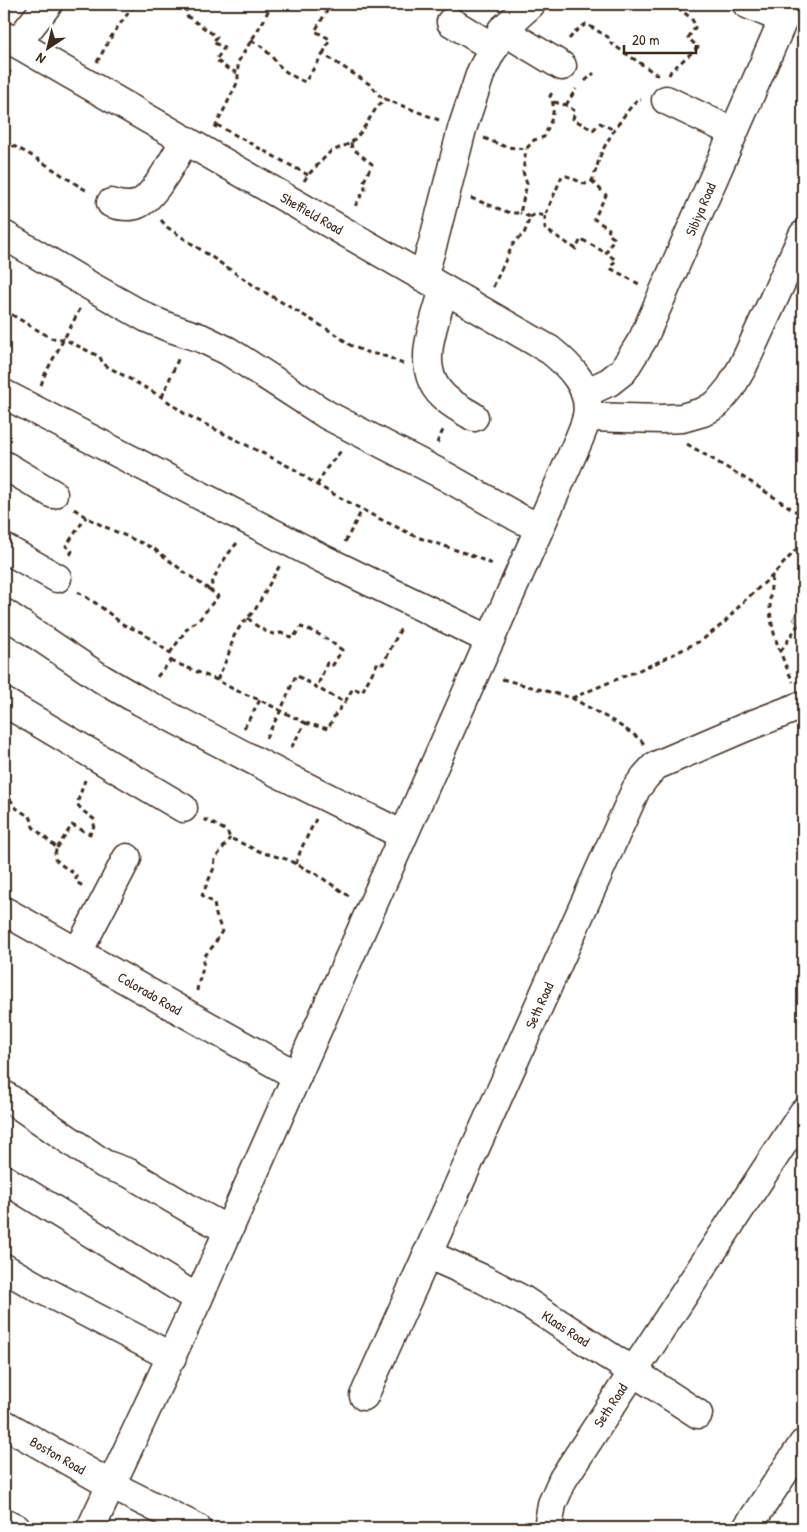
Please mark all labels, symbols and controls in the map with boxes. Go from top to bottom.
north arrow [22,22,72,72]
scale bar [624,22,697,54]
text: 20 m [632,29,659,50]
text: N [31,49,49,69]
street label: Sibiya Road [680,179,721,239]
street label: Sheffield Road [277,187,347,239]
street label: Colorado Road [115,967,186,1019]
street label: Seth Road [520,978,558,1031]
street label: Klaas Road [538,1305,594,1351]
street label: Seth Road [589,1379,632,1431]
street label: Boston Road [27,1431,90,1479]

